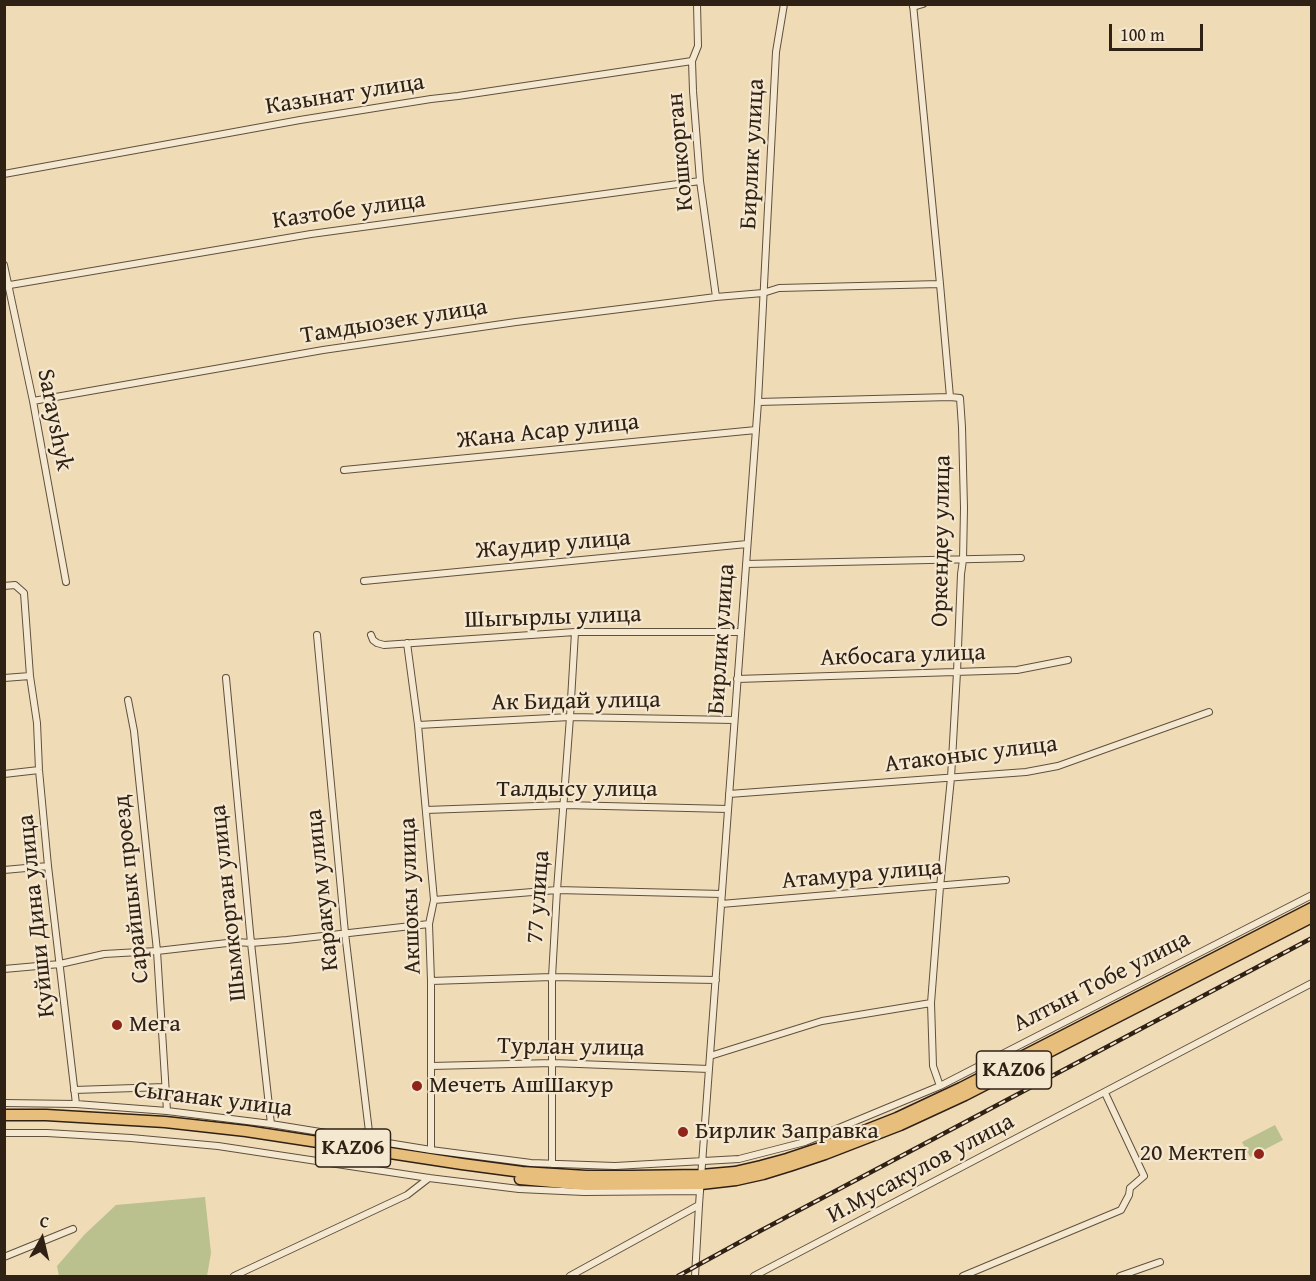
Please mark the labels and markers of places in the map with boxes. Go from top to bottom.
place label: Мега [129,1011,181,1039]
marker: Мега [110,1018,124,1032]
place label: Мечеть АшШакур [429,1072,613,1100]
marker: Мечеть АшШакур [410,1079,424,1093]
place label: Бирлик Заправка [695,1118,879,1146]
marker: Бирлик Заправка [676,1125,690,1139]
place label: 20 Мектеп [1140,1140,1247,1168]
marker: 20 Мектеп [1252,1147,1266,1161]

